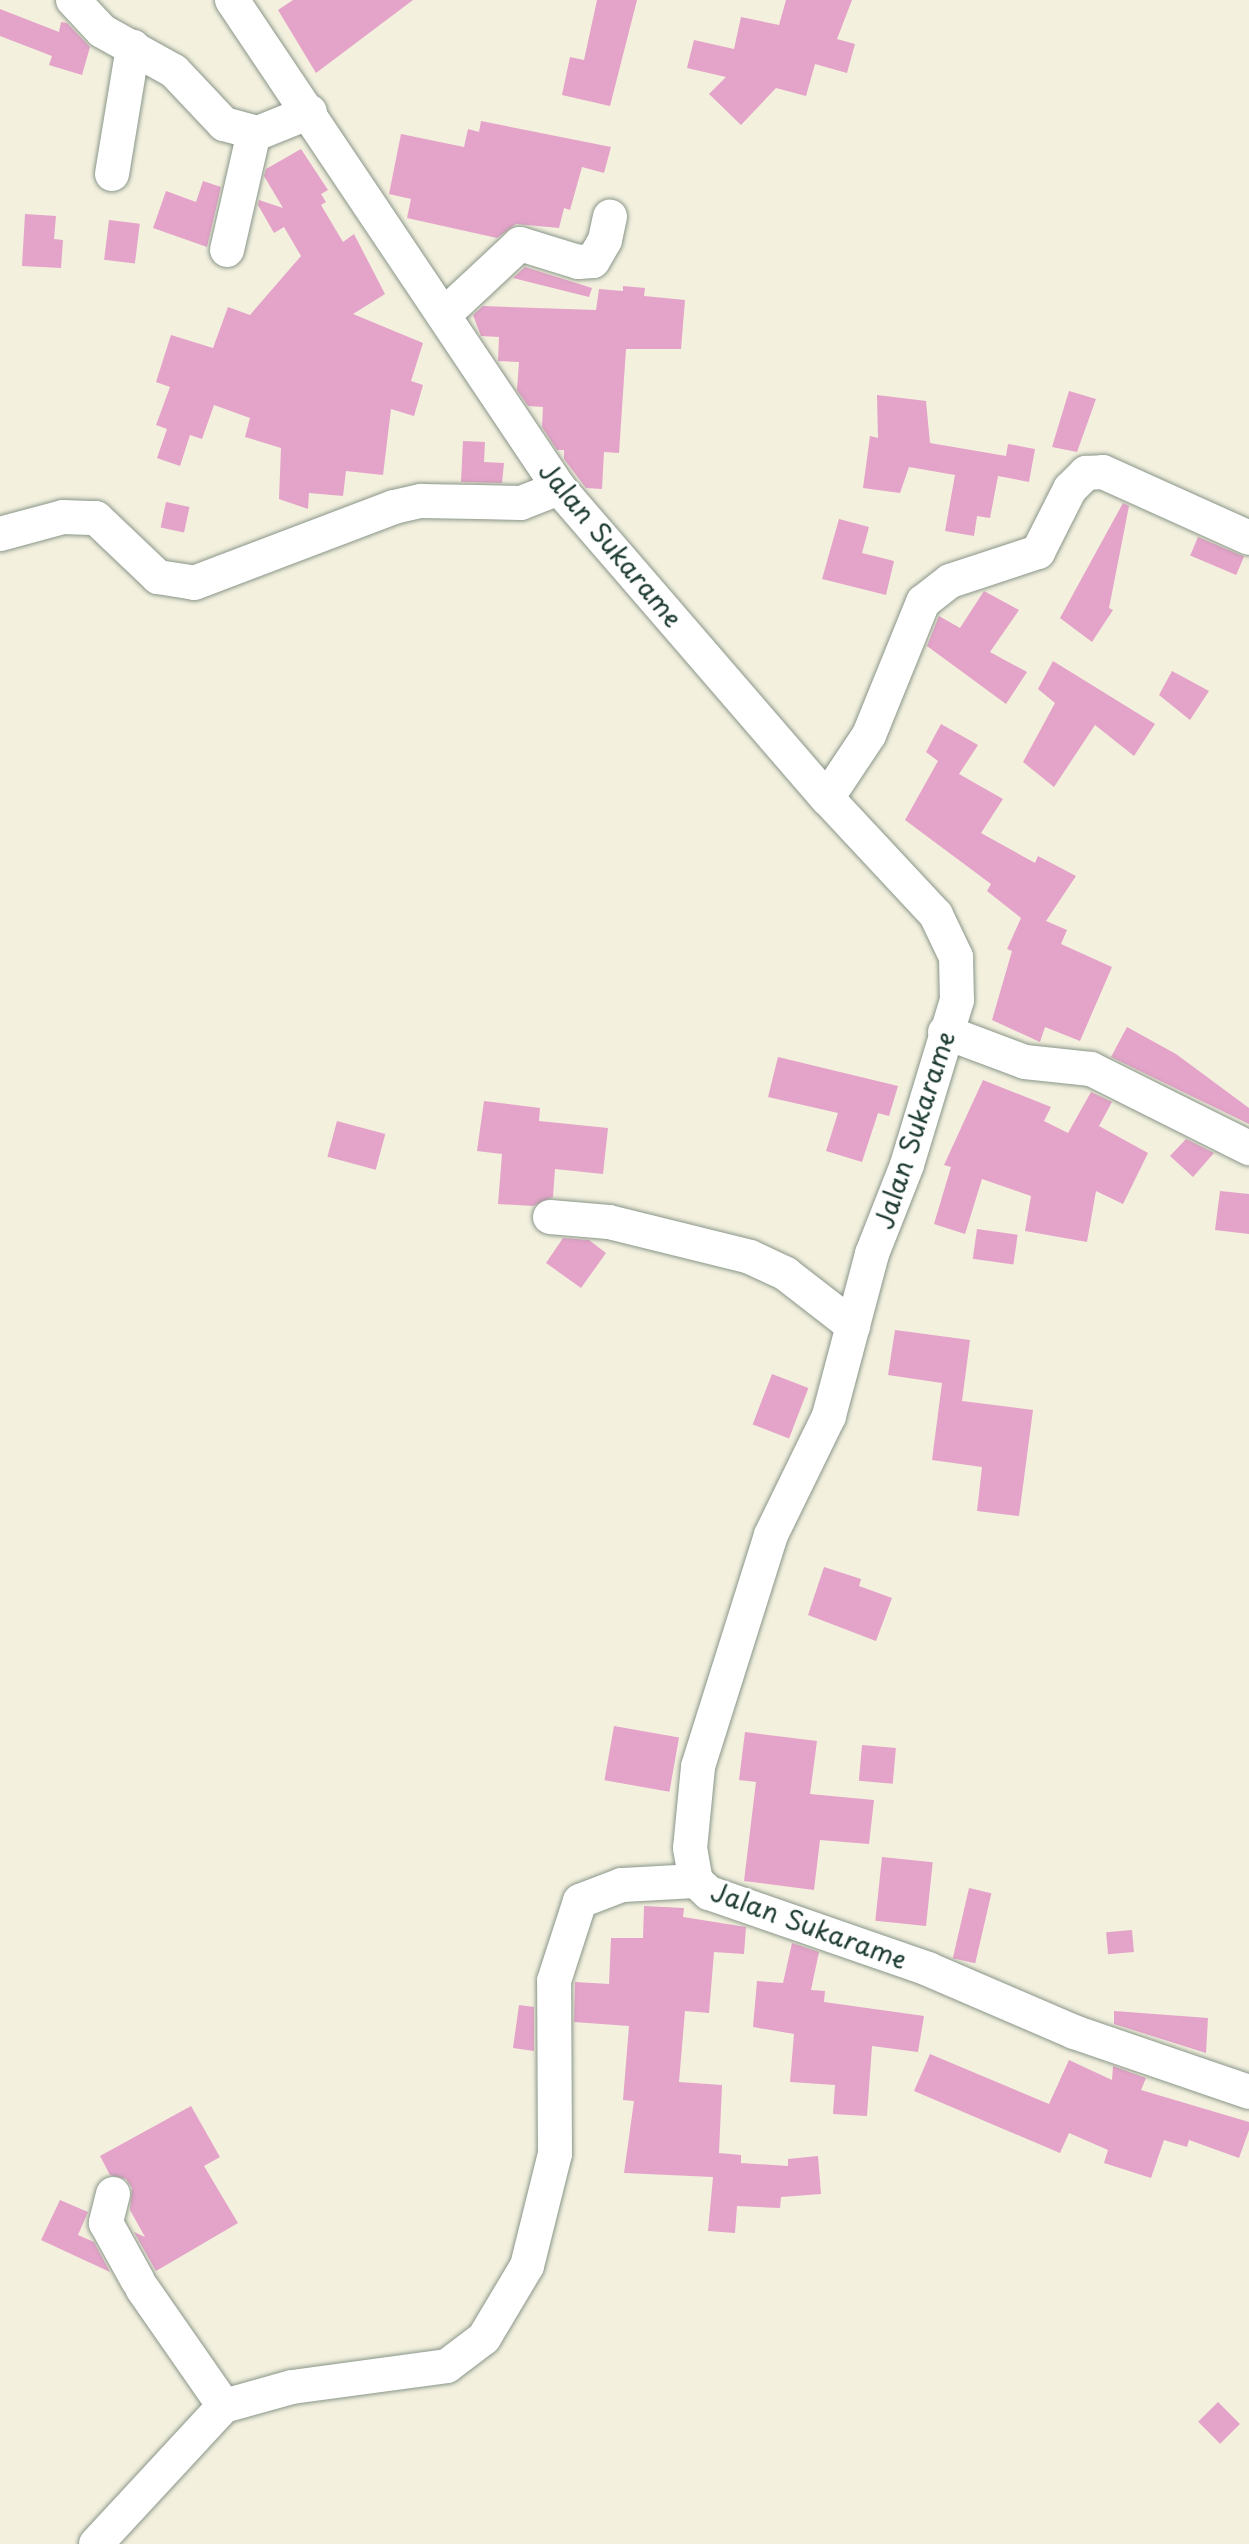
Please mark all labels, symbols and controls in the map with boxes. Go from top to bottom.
street label: Jalan Sukarame [533,455,689,633]
street label: Jalan Sukarame [867,1027,961,1233]
street label: Jalan Sukarame [707,1875,911,1975]

